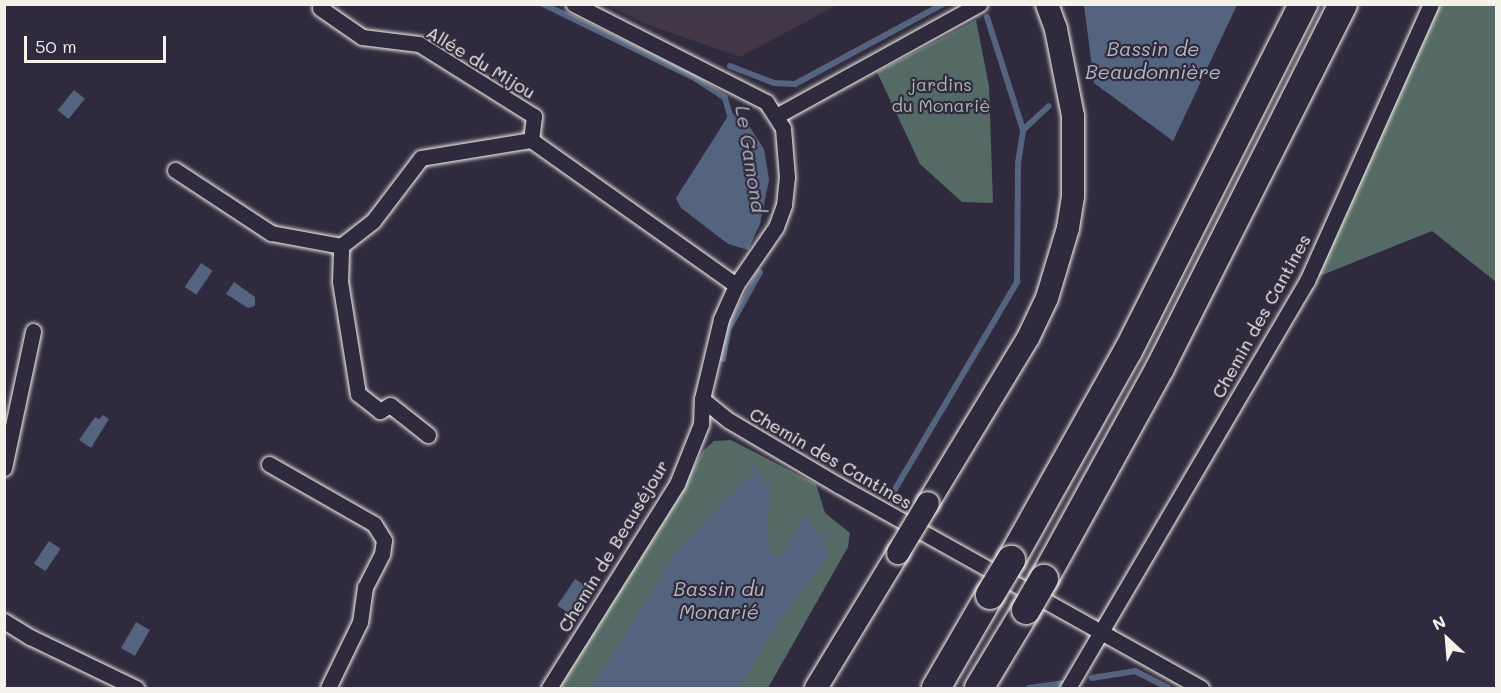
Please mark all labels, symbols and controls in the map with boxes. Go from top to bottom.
street label: Allée du Mijou [423,21,539,103]
scale bar [27,24,170,62]
text: 50 m [35,34,77,58]
water label: Bassin de Beaudonnière [1085,36,1221,83]
park label: jardins du Monariè [892,74,990,116]
water label: Le Gamond [731,104,771,214]
street label: Chemin des Cantines [1207,230,1315,402]
street label: Chemin des Cantines [746,403,916,513]
street label: Chemin de Beauséjour [553,456,673,636]
water label: Bassin du Monarié [673,577,765,624]
north arrow [1417,609,1477,669]
text: N [1429,610,1449,634]

